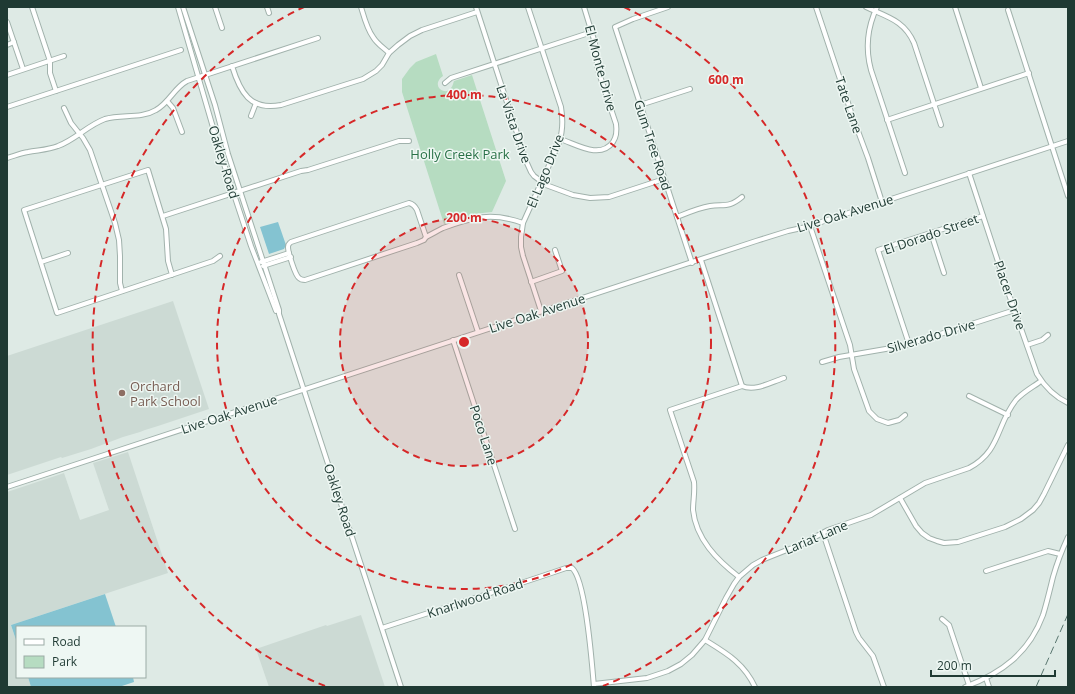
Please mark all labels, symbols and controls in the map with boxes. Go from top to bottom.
street label: El Monte Drive [581,23,621,113]
text: 600 m [708,71,744,88]
street label: Tate Lane [831,74,867,136]
street label: La Vista Drive [492,82,536,166]
text: 400 m [446,86,482,103]
street label: Gum Tree Road [630,97,676,193]
street label: Oakley Road [204,123,244,201]
street label: El Lago Drive [522,131,568,211]
park label: Holly Creek Park [410,145,510,163]
street label: Live Oak Avenue [795,190,895,236]
text: 200 m [446,209,482,226]
street label: El Dorado Street [881,209,981,259]
street label: Placer Drive [990,258,1030,332]
street label: Live Oak Avenue [487,289,587,337]
street label: Silverado Drive [885,315,977,357]
centre of rings [457,335,471,349]
place label: Orchard Park School [130,377,201,410]
marker: Orchard Park School [117,388,127,398]
street label: Live Oak Avenue [179,390,279,438]
street label: Poco Lane [466,403,502,467]
street label: Oakley Road [320,461,360,539]
street label: Lariat Lane [782,516,850,558]
street label: Knarlwood Road [425,574,525,622]
legend [16,626,146,678]
text: Road [52,633,81,650]
scale bar [931,652,1055,678]
text: Park [52,653,78,670]
text: 200 m [937,657,972,674]

